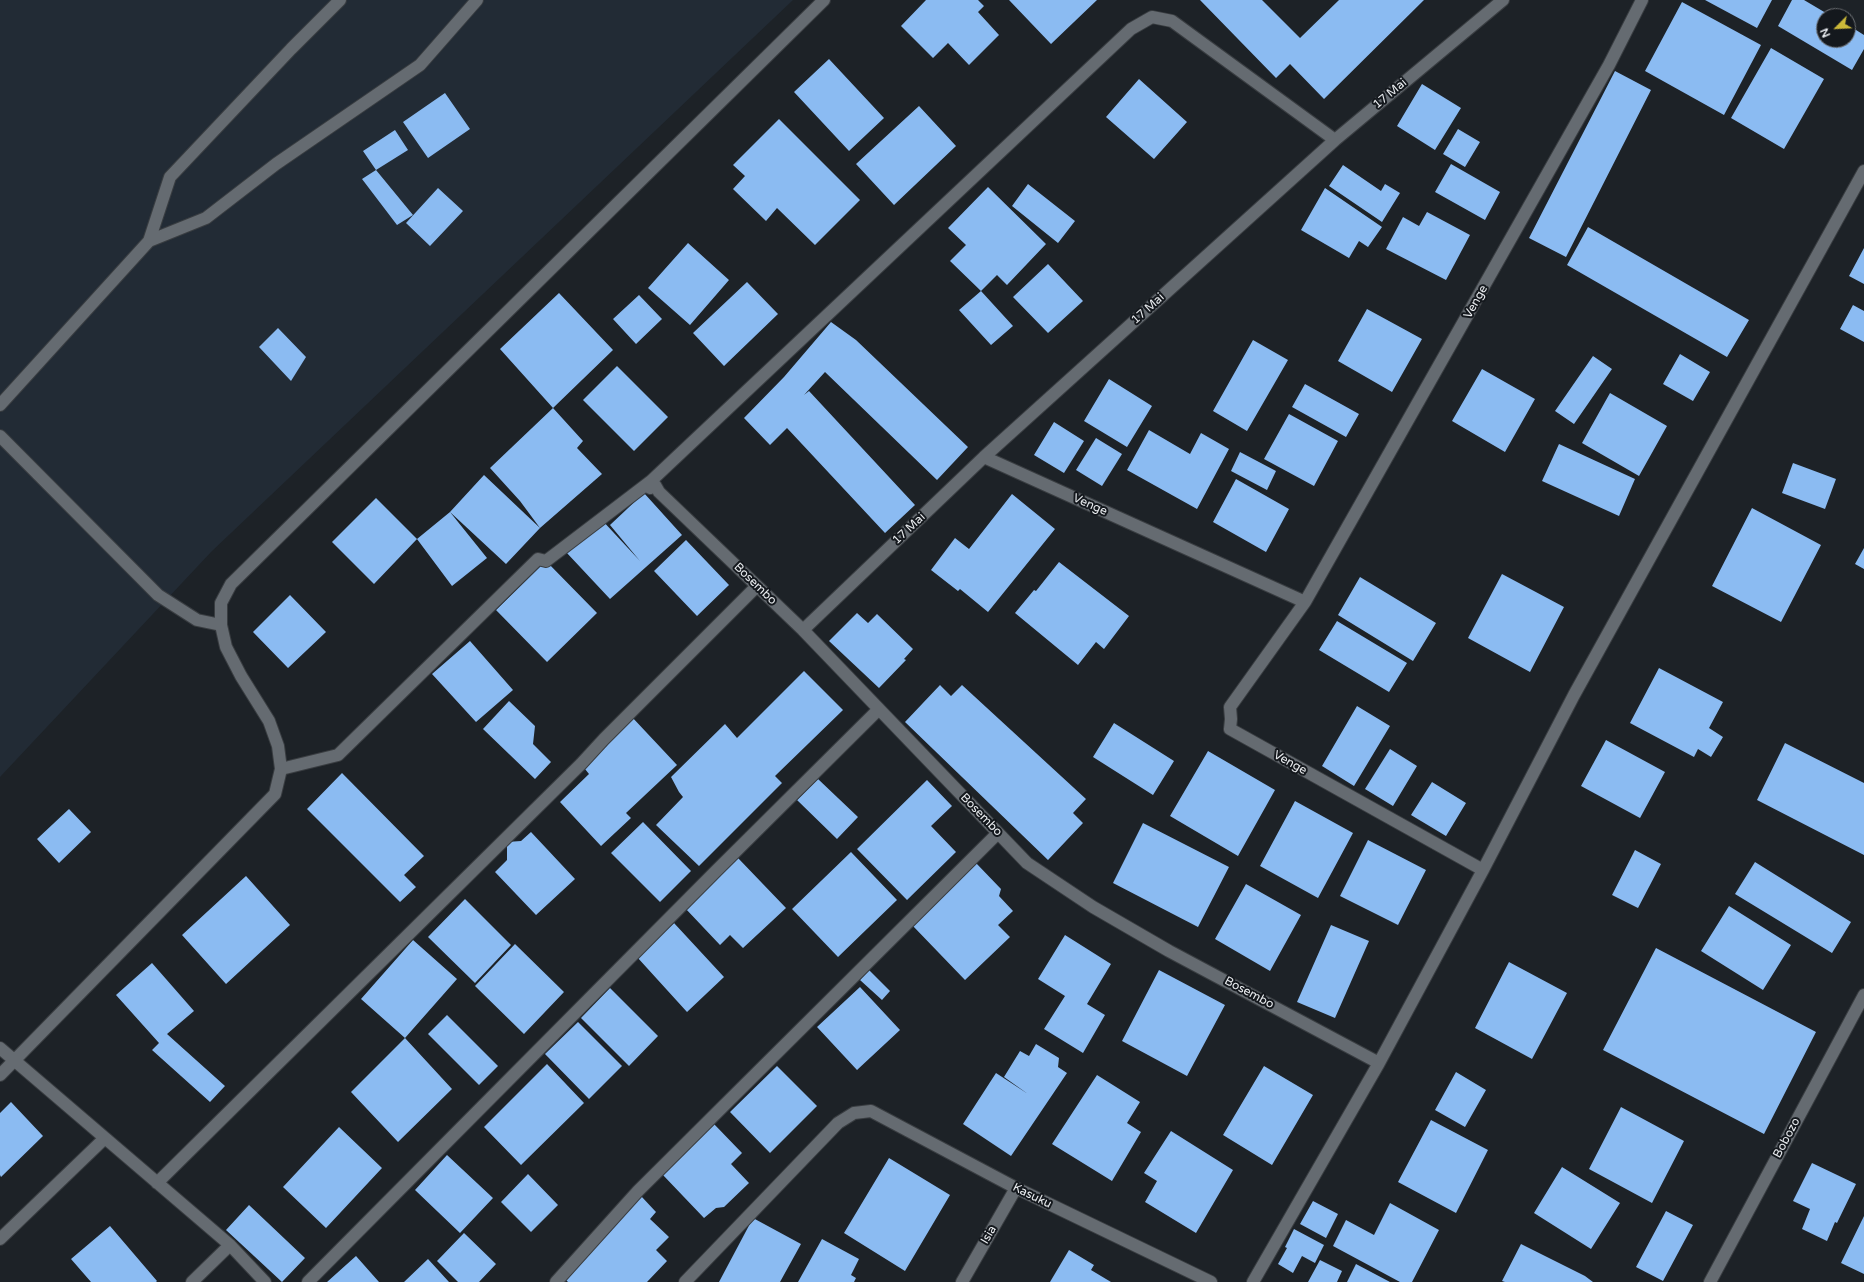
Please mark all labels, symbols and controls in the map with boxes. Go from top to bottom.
north arrow [1816,8,1856,48]
text: N [1818,26,1833,39]
street label: 17 Mai [1370,76,1410,112]
street label: Venge [1461,283,1491,321]
street label: 17 Mai [1128,290,1168,328]
street label: Venge [1071,491,1109,519]
street label: 17 Mai [890,510,928,548]
street label: Bosembo [731,560,779,608]
street label: Venge [1271,748,1309,778]
street label: Bosembo [957,791,1005,839]
street label: Bosembo [1222,974,1276,1012]
street label: Bobozo [1770,1115,1804,1161]
street label: Kasuku [1010,1180,1054,1212]
street label: Isia [978,1223,1000,1247]

